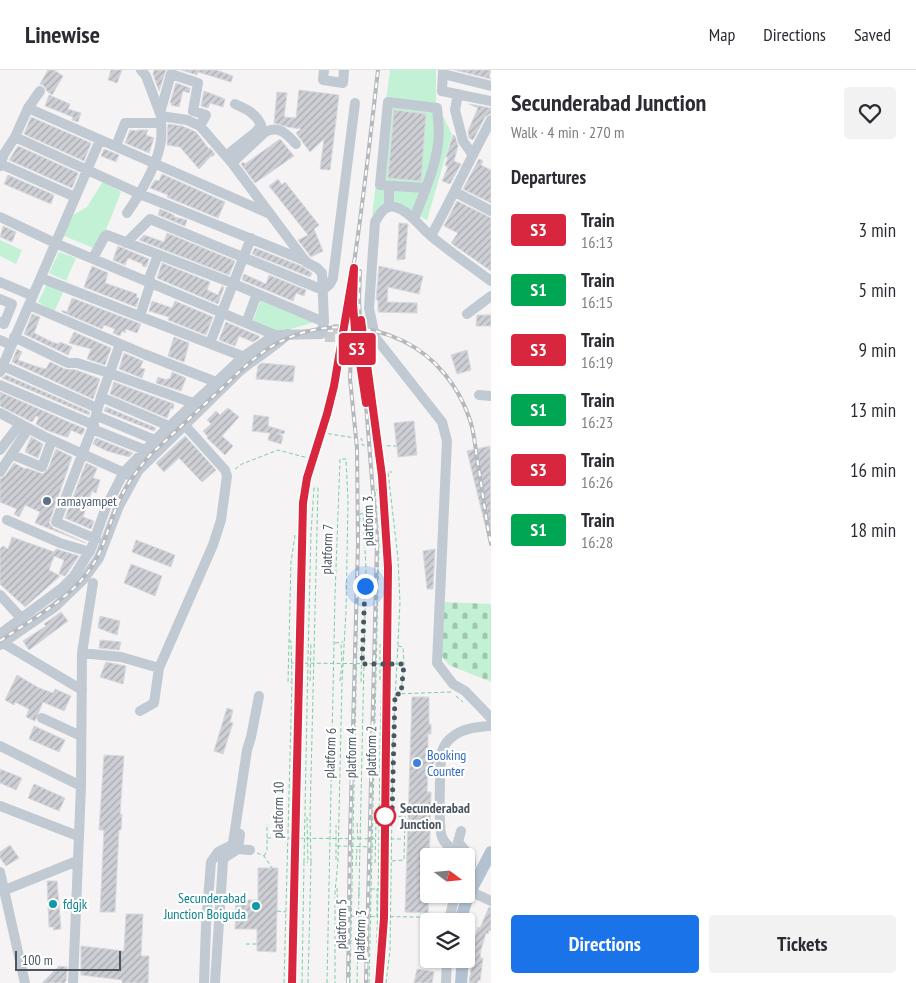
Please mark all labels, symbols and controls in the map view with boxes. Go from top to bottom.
text: Linewise [25,19,100,50]
text: Map [709,23,735,46]
text: Directions [763,23,826,46]
text: Saved [854,23,891,46]
text: Secunderabad Junction [511,87,706,118]
button: heart [844,87,896,139]
text: Walk · 4 min · 270 m [511,122,624,142]
text: Departures [511,165,586,189]
text: Train [581,208,615,232]
text: S3 [530,218,547,241]
text: 3 min [859,218,896,242]
text: 16:13 [581,232,613,252]
text: Train [581,268,615,292]
text: S1 [530,278,547,301]
text: 5 min [859,278,896,302]
text: 16:15 [581,292,613,312]
text: Train [581,328,615,352]
line badge: S3 [334,333,380,365]
text: S3 [349,337,365,360]
text: S3 [530,338,547,361]
text: 9 min [859,338,896,362]
text: 16:19 [581,352,613,372]
text: Train [581,388,615,412]
text: S1 [530,398,547,421]
text: 13 min [850,398,896,422]
text: 16:23 [581,412,613,432]
text: Train [581,448,615,472]
text: S3 [530,458,547,481]
text: 16 min [850,458,896,482]
text: 16:26 [581,472,613,492]
place label: ramayampet [57,492,117,510]
marker: ramayampet [41,495,53,507]
street label: platform 3 [359,496,377,546]
text: Train [581,508,615,532]
text: S1 [530,518,547,541]
text: 18 min [850,518,896,542]
street label: platform 7 [317,523,337,575]
text: 16:28 [581,532,613,552]
your location [353,574,378,599]
street label: platform 2 [362,726,380,776]
street label: platform 6 [320,727,340,779]
street label: platform 4 [342,727,360,778]
place label: Booking Counter [427,746,466,780]
marker: Booking Counter [411,757,423,769]
street label: platform 10 [269,781,287,839]
place label: Secunderabad Junction [399,799,470,833]
marker: Secunderabad Junction [374,805,396,827]
north arrow [420,848,475,902]
map controls [420,848,475,968]
place label: Secunderabad Junction Boiguda [163,889,246,923]
place label: fdgjk [63,895,88,913]
marker: fdgjk [47,898,59,910]
street label: platform 5 [332,899,350,949]
marker: Secunderabad Junction Boiguda [250,900,262,912]
street label: platform 3 [350,909,370,961]
button: layers [420,913,475,968]
button: Directions [511,915,699,973]
button: Tickets [709,915,896,973]
scale bar [15,948,121,971]
text: 100 m [22,951,53,969]

